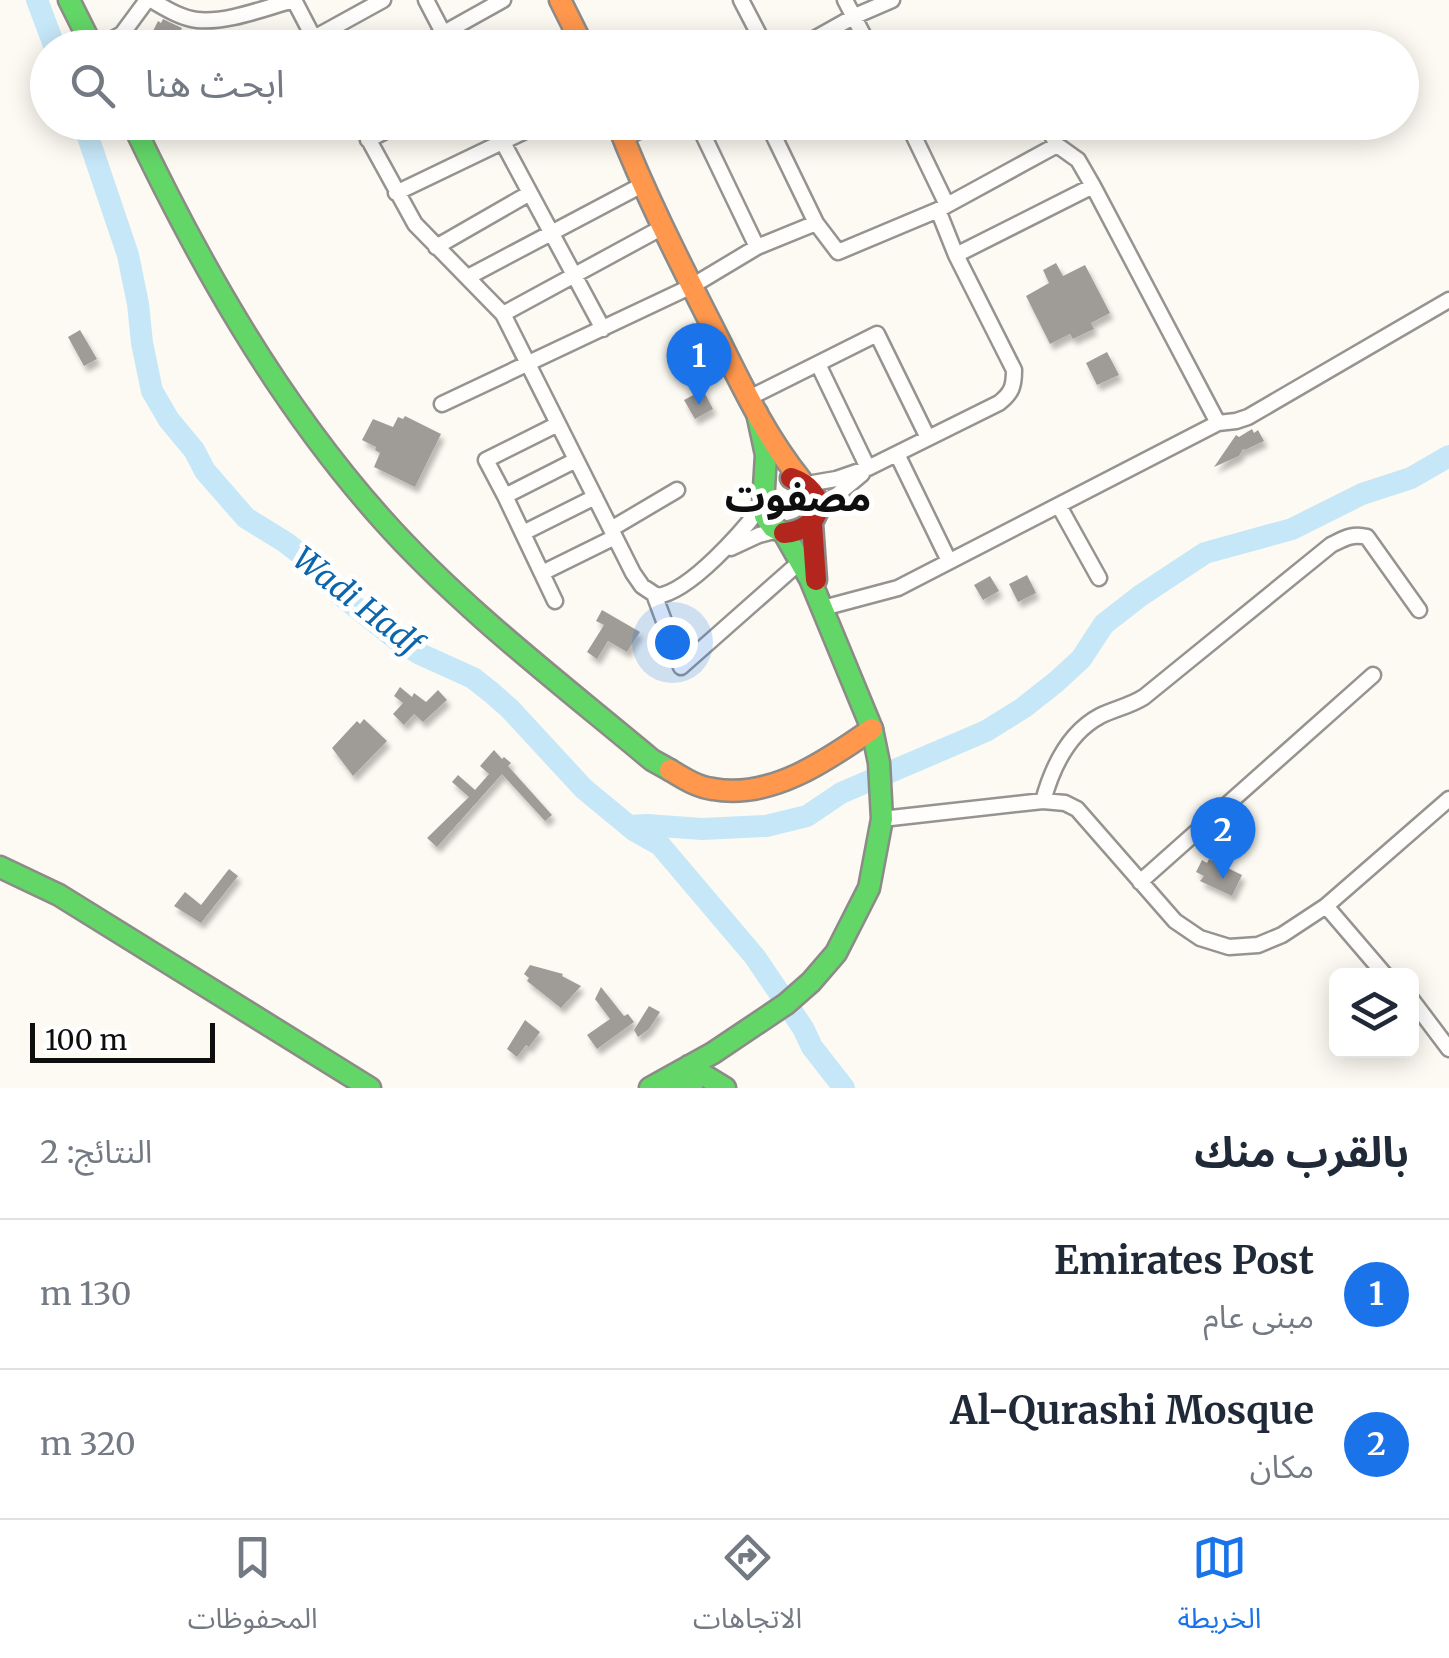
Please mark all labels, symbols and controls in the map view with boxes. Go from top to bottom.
search box [30,30,1419,140]
icon: search [65,58,120,113]
text: ابحث هنا [145,60,285,107]
pin: 1 [666,322,732,405]
district label: مصفوت [725,472,871,522]
water label: Wadi Hadf [285,538,432,666]
your location [647,617,698,668]
pin: 2 [1190,796,1256,879]
map controls [1329,968,1419,1058]
button: layers [1329,968,1419,1058]
scale bar [30,1018,215,1062]
text: 100 m [45,1022,127,1058]
text: بالقرب منك [1194,1126,1409,1178]
text: النتائج: 2 [40,1132,152,1172]
text: Emirates Post [1054,1237,1314,1284]
text: 130 m [40,1274,132,1314]
text: 1 [1369,1274,1384,1314]
text: مبنى عام [1203,1297,1314,1337]
text: Al-Qurashi Mosque [950,1387,1314,1434]
text: 320 m [40,1424,136,1464]
text: 2 [1367,1424,1386,1464]
text: مكان [1250,1447,1314,1487]
tab: المحفوظات [188,1530,318,1649]
tab: الاتجاهات [693,1530,802,1649]
tab: الخريطة [1177,1530,1261,1649]

